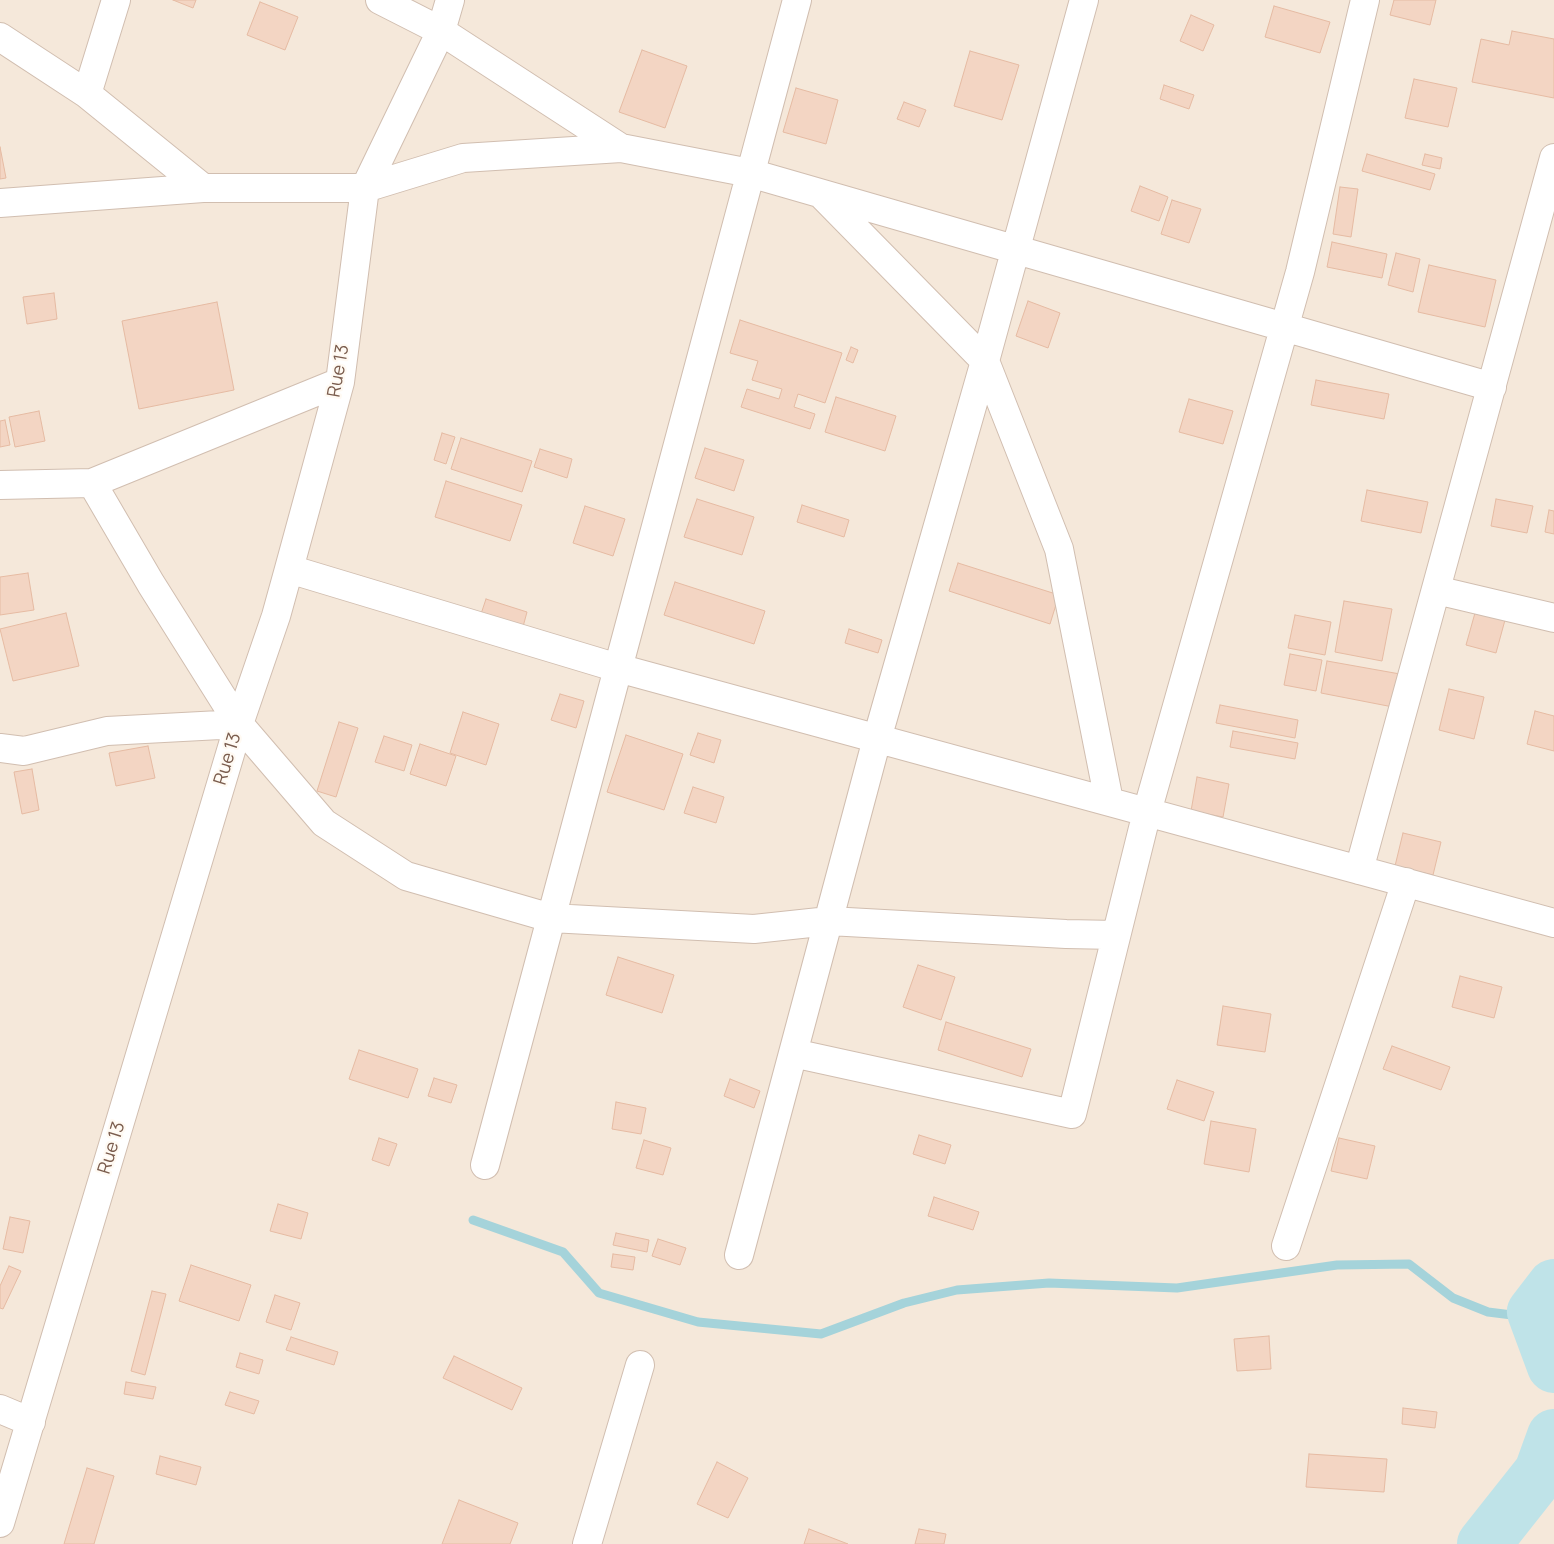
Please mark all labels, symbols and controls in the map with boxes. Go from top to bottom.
street label: Rue 13 [324,343,354,399]
street label: Rue 13 [210,730,246,788]
street label: Rue 13 [94,1119,130,1177]

